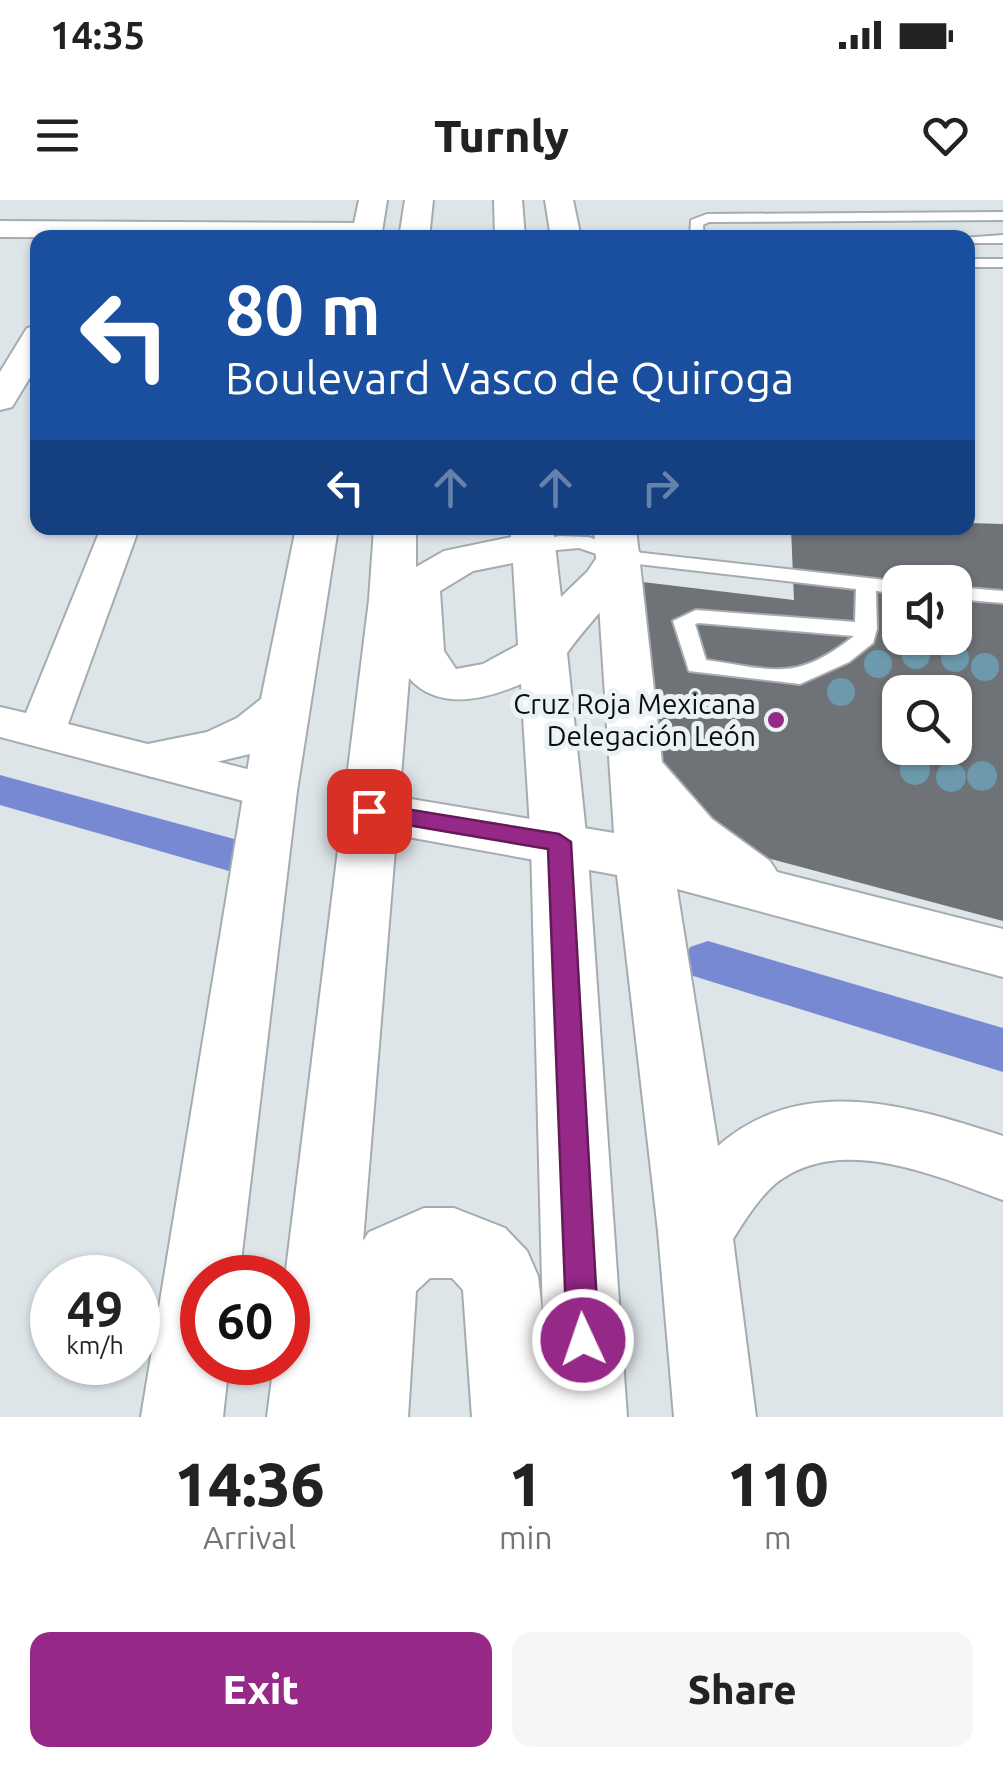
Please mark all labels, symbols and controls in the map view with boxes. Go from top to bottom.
text: 14:35 [50,14,145,56]
icon: menu [30,108,85,163]
icon: heart [918,108,973,163]
text: Turnly [434,110,569,161]
icon: left [60,270,190,400]
text: 80 m [225,270,381,348]
text: Boulevard Vasco de Quiroga [225,352,794,403]
icon: left [318,460,373,515]
icon: ahead [423,460,478,515]
icon: ahead [528,460,583,515]
icon: right [633,460,688,515]
map controls [882,565,972,765]
button: sound [882,565,972,655]
button: search [882,675,972,765]
place label: Cruz Roja Mexicana Delegación León [513,688,756,751]
marker: Cruz Roja Mexicana Delegación León [765,709,787,731]
pin [327,769,412,854]
icon: arrive [342,784,397,839]
speed limit sign: 60 [180,1255,310,1385]
text: 49 [67,1280,123,1336]
position arrow [531,1288,635,1392]
text: km/h [66,1331,124,1359]
text: 14:36 [174,1450,325,1517]
text: 1 [509,1450,543,1517]
text: 110 [727,1450,829,1517]
text: Arrival [203,1519,296,1555]
text: min [499,1519,553,1555]
text: m [764,1519,792,1555]
button: Exit [30,1632,492,1747]
button: Share [512,1632,973,1747]

